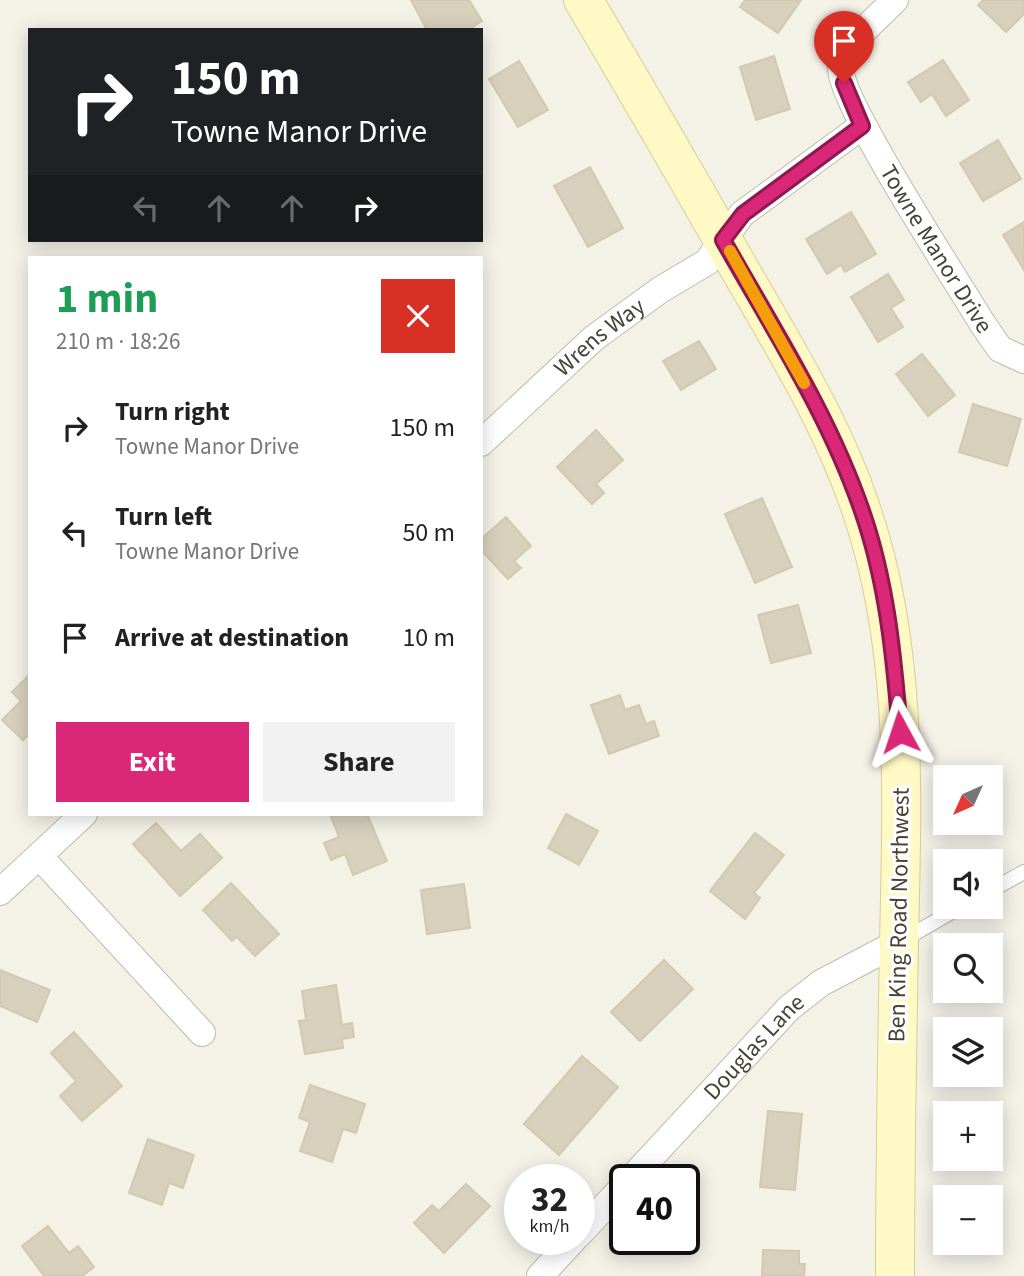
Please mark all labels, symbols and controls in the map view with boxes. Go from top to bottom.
pin [814,11,874,83]
icon: arrive [825,22,863,60]
text: 150 m [171,44,300,114]
icon: right [56,56,147,147]
text: Towne Manor Drive [171,109,427,155]
street label: Towne Manor Drive [871,158,1002,340]
icon: left [127,189,165,227]
icon: ahead [200,189,238,227]
icon: ahead [273,189,311,227]
icon: right [346,189,384,227]
text: 1 min [56,269,158,329]
button: close [381,279,455,353]
street label: Wrens Way [546,289,652,385]
text: 210 m · 18:26 [56,325,180,358]
text: Turn right [115,393,230,430]
icon: right [56,409,94,447]
text: 150 m [389,409,455,446]
text: Towne Manor Drive [115,430,299,463]
text: Turn left [115,498,212,535]
icon: left [56,514,94,552]
text: 50 m [402,514,455,551]
text: Towne Manor Drive [115,535,299,568]
icon: arrive [56,619,94,657]
text: Arrive at destination [115,619,349,656]
text: 10 m [402,619,455,656]
position arrow [863,695,937,769]
button: Exit [56,722,249,802]
button: Share [263,722,455,802]
north arrow [933,765,1003,835]
map controls [933,765,1003,1255]
street label: Ben King Road Northwest [879,787,919,1043]
button: sound [933,849,1003,919]
button: search [933,933,1003,1003]
street label: Douglas Lane [695,985,812,1108]
button: layers [933,1017,1003,1087]
button: + [933,1101,1003,1171]
speed limit sign: 40 [609,1164,700,1255]
text: 32 [531,1175,568,1225]
button: − [933,1185,1003,1255]
text: km/h [530,1214,569,1239]

